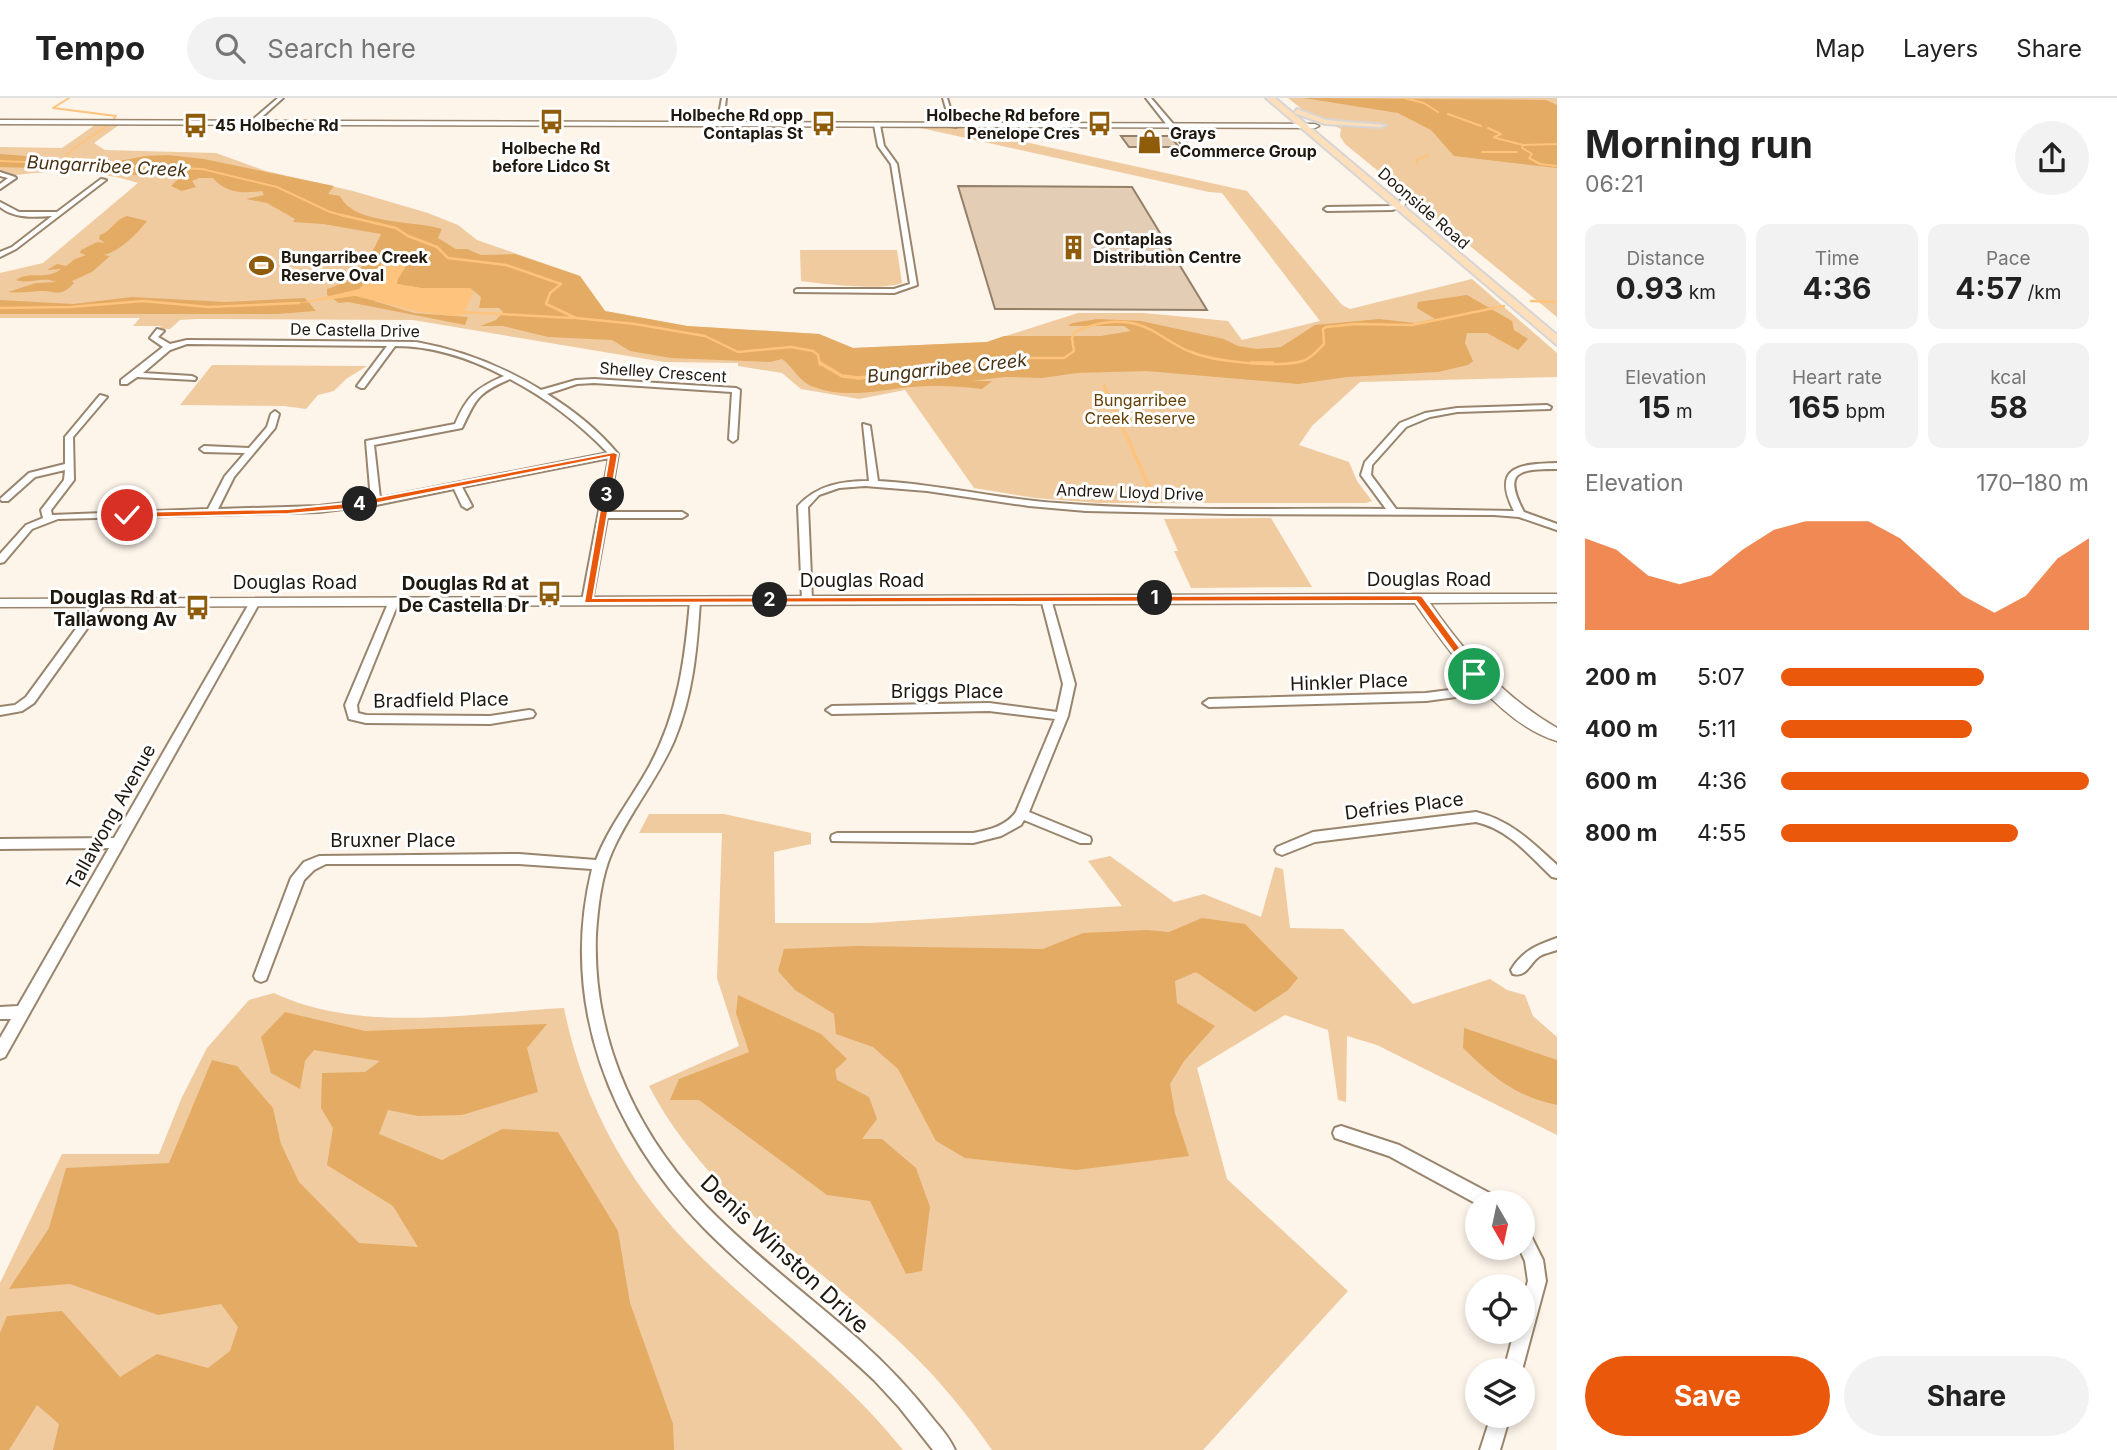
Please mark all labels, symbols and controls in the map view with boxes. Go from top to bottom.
search box [187,17,677,80]
text: Tempo [35,28,145,68]
icon: search [211,29,249,67]
text: Search here [267,33,416,64]
text: Map [1815,34,1865,63]
text: Layers [1903,34,1978,63]
text: Share [2016,34,2082,63]
place label: Holbeche Rd opp Contaplas St [670,105,803,143]
place label: Holbeche Rd before Penelope Cres [926,105,1080,143]
bus stop icon: Holbeche Rd before Lidco St [537,108,565,136]
bus stop icon: Holbeche Rd opp Contaplas St [809,110,837,138]
bus stop icon: Holbeche Rd before Penelope Cres [1086,110,1114,138]
bus stop icon: 45 Holbeche Rd [181,111,209,139]
place label: 45 Holbeche Rd [215,115,339,135]
text: Morning run [1585,121,1813,167]
button: share [2015,121,2089,195]
place label: Grays eCommerce Group [1170,123,1317,161]
shop icon: Grays eCommerce Group [1136,128,1164,156]
place label: Holbeche Rd before Lidco St [492,138,610,176]
water label: Bungarribee Creek [26,151,189,181]
street label: Doonside Road [1374,163,1474,253]
text: 06:21 [1585,170,1644,198]
place label: Contaplas Distribution Centre [1093,229,1241,267]
building icon: Contaplas Distribution Centre [1059,234,1087,262]
place label: Bungarribee Creek Reserve Oval [281,247,428,285]
text: Distance [1626,247,1705,270]
text: Time [1815,247,1859,270]
text: Pace [1986,247,2031,270]
sports icon: Bungarribee Creek Reserve Oval [247,252,275,280]
text: 0.93 [1616,270,1683,306]
text: 4:36 [1802,270,1872,306]
text: 4:57 [1955,270,2022,306]
text: km [1683,281,1716,304]
text: /km [2022,281,2061,304]
street label: De Castella Drive [290,319,420,341]
water label: Bungarribee Creek [866,349,1029,387]
street label: Shelley Crescent [599,358,727,386]
text: Elevation [1625,366,1706,389]
text: Heart rate [1792,366,1882,389]
text: kcal [1990,366,2026,389]
text: 15 [1639,389,1671,425]
text: 165 [1789,389,1840,425]
text: 58 [1989,389,2028,425]
park label: Bungarribee Creek Reserve [1085,390,1195,428]
text: m [1671,400,1693,423]
text: bpm [1840,400,1885,423]
text: Elevation [1585,469,1684,497]
text: 170–180 m [1976,469,2089,497]
pin: 3 [590,478,624,512]
street label: Andrew Lloyd Drive [1056,479,1204,505]
text: 3 [600,483,613,506]
pin [97,485,157,545]
pin: 4 [342,486,378,522]
text: 4 [353,492,366,515]
icon: check [108,496,146,534]
street label: Douglas Road [1367,568,1491,591]
street label: Douglas Road [800,569,924,592]
street label: Douglas Road [233,571,357,594]
place label: Douglas Rd at De Castella Dr [398,572,529,617]
bus stop icon: Douglas Rd at De Castella Dr [535,580,563,608]
pin: 1 [1138,580,1172,616]
pin: 2 [752,582,788,618]
place label: Douglas Rd at Tallawong Av [50,586,178,631]
text: 1 [1150,586,1159,609]
text: 2 [764,588,775,611]
bus stop icon: Douglas Rd at Tallawong Av [183,594,211,622]
pin [1444,644,1504,704]
icon: arrive [1455,655,1493,693]
text: 200 m [1585,663,1657,691]
text: 5:07 [1697,663,1745,691]
street label: Hinkler Place [1290,668,1408,696]
street label: Briggs Place [891,680,1003,703]
street label: Bradfield Place [373,687,509,713]
text: 400 m [1585,715,1658,743]
text: 5:11 [1697,715,1736,743]
street label: Tallawong Avenue [61,740,161,894]
text: 600 m [1585,767,1657,795]
text: 4:36 [1697,767,1747,795]
street label: Defries Place [1343,787,1465,825]
text: 800 m [1585,819,1657,847]
text: 4:55 [1697,819,1746,847]
street label: Bruxner Place [330,829,456,852]
street label: Denis Winston Drive [695,1169,875,1339]
north arrow [1465,1190,1535,1260]
map controls [1465,1190,1535,1428]
button: locate [1465,1274,1535,1344]
button: Save [1585,1356,1830,1436]
button: Share [1844,1356,2089,1436]
button: layers [1465,1358,1535,1428]

